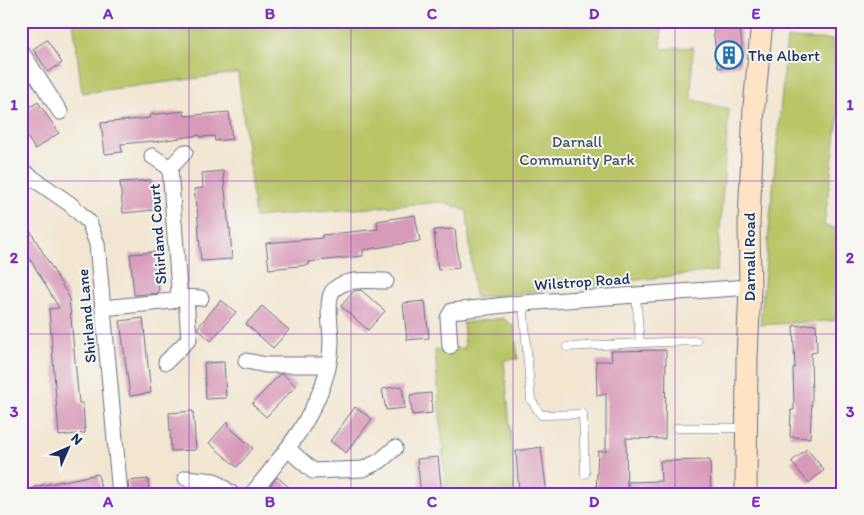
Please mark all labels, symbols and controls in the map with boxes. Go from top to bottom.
text: A [102,4,114,23]
text: B [265,4,276,23]
text: C [427,4,438,23]
text: D [589,4,600,23]
text: E [752,4,761,23]
building icon: The Albert [714,40,744,70]
place label: The Albert [748,46,820,65]
text: 1 [10,95,18,114]
text: 1 [846,95,854,114]
park label: Darnall Community Park [519,132,635,169]
street label: Shirland Court [145,183,170,285]
street label: Darnall Road [740,212,759,302]
text: 2 [10,248,19,267]
text: 2 [846,248,855,267]
street label: Shirland Lane [73,268,100,364]
street label: Wilstrop Road [533,269,631,294]
text: 3 [10,402,19,421]
text: 3 [846,402,855,421]
north arrow [42,422,92,472]
text: N [67,430,86,449]
text: A [102,492,114,511]
text: B [265,492,276,511]
text: C [427,492,438,511]
text: D [589,492,600,511]
text: E [752,492,761,511]

